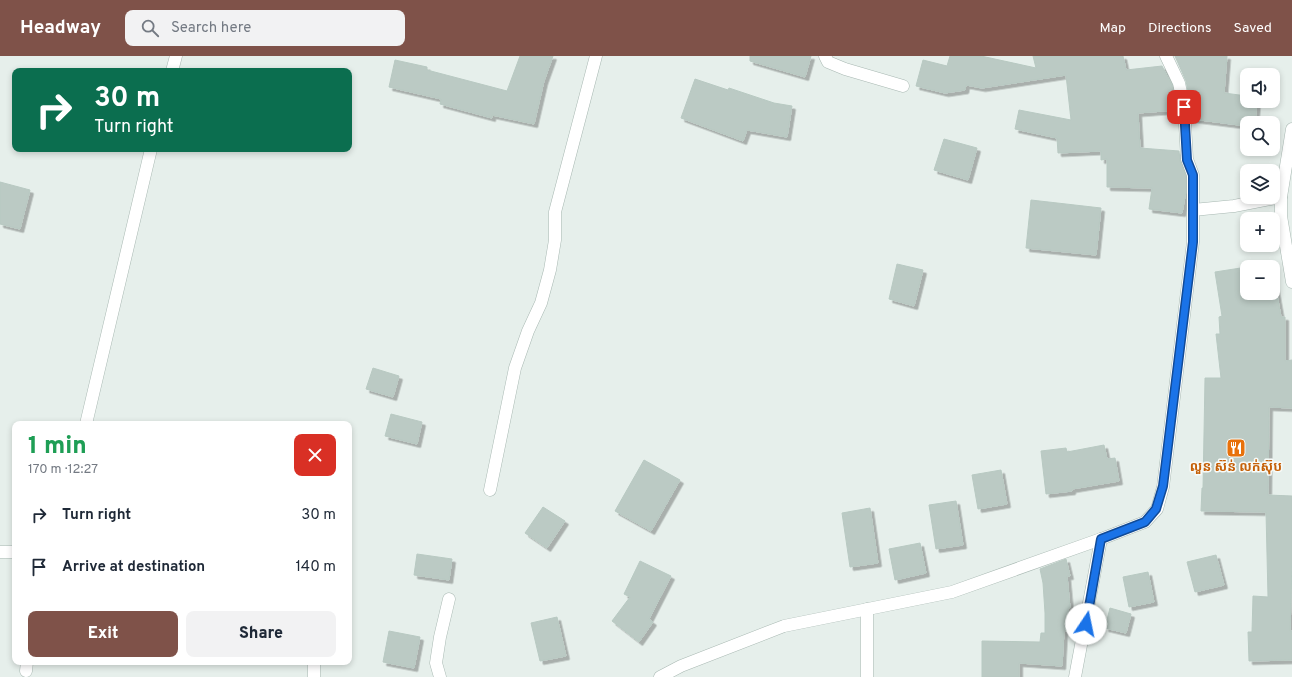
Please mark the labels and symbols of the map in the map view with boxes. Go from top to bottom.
pin [1167,90,1201,124]
restaurant icon: លួន ស៊ន់ លក់ស៊ុប [1225,437,1247,459]
place label: លួន ស៊ន់ លក់ស៊ុប [1190,459,1282,476]
position arrow [1065,603,1107,645]

